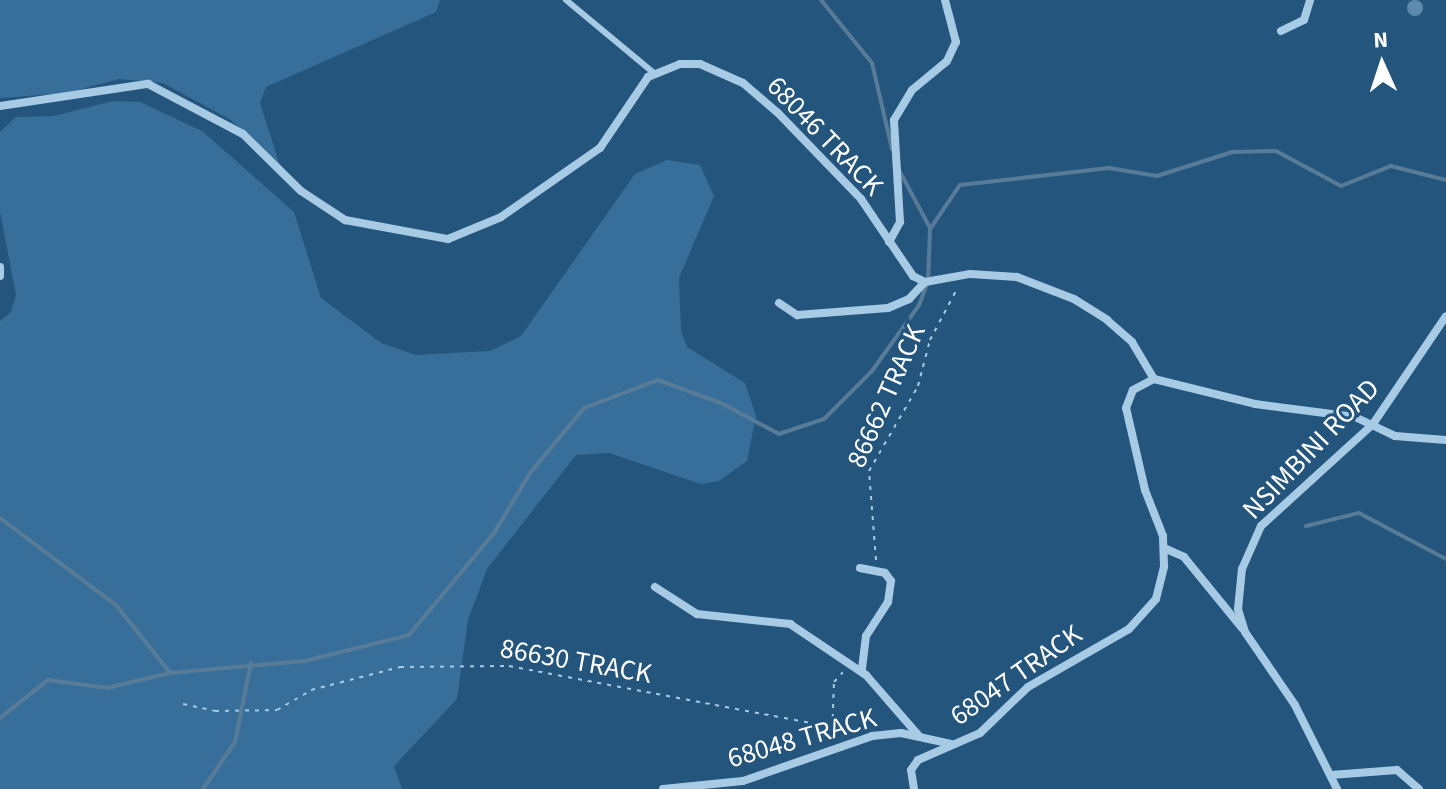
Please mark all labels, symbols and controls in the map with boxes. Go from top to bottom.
north arrow [1342,24,1422,104]
text: N [1373,24,1389,56]
street label: 68046 TRACK [760,69,890,203]
street label: 86662 TRACK [840,319,932,473]
street label: NSIMBINI ROAD [1236,372,1386,526]
street label: 68047 TRACK [944,617,1088,733]
street label: 86630 TRACK [498,631,654,691]
street label: 68048 TRACK [724,701,880,775]

